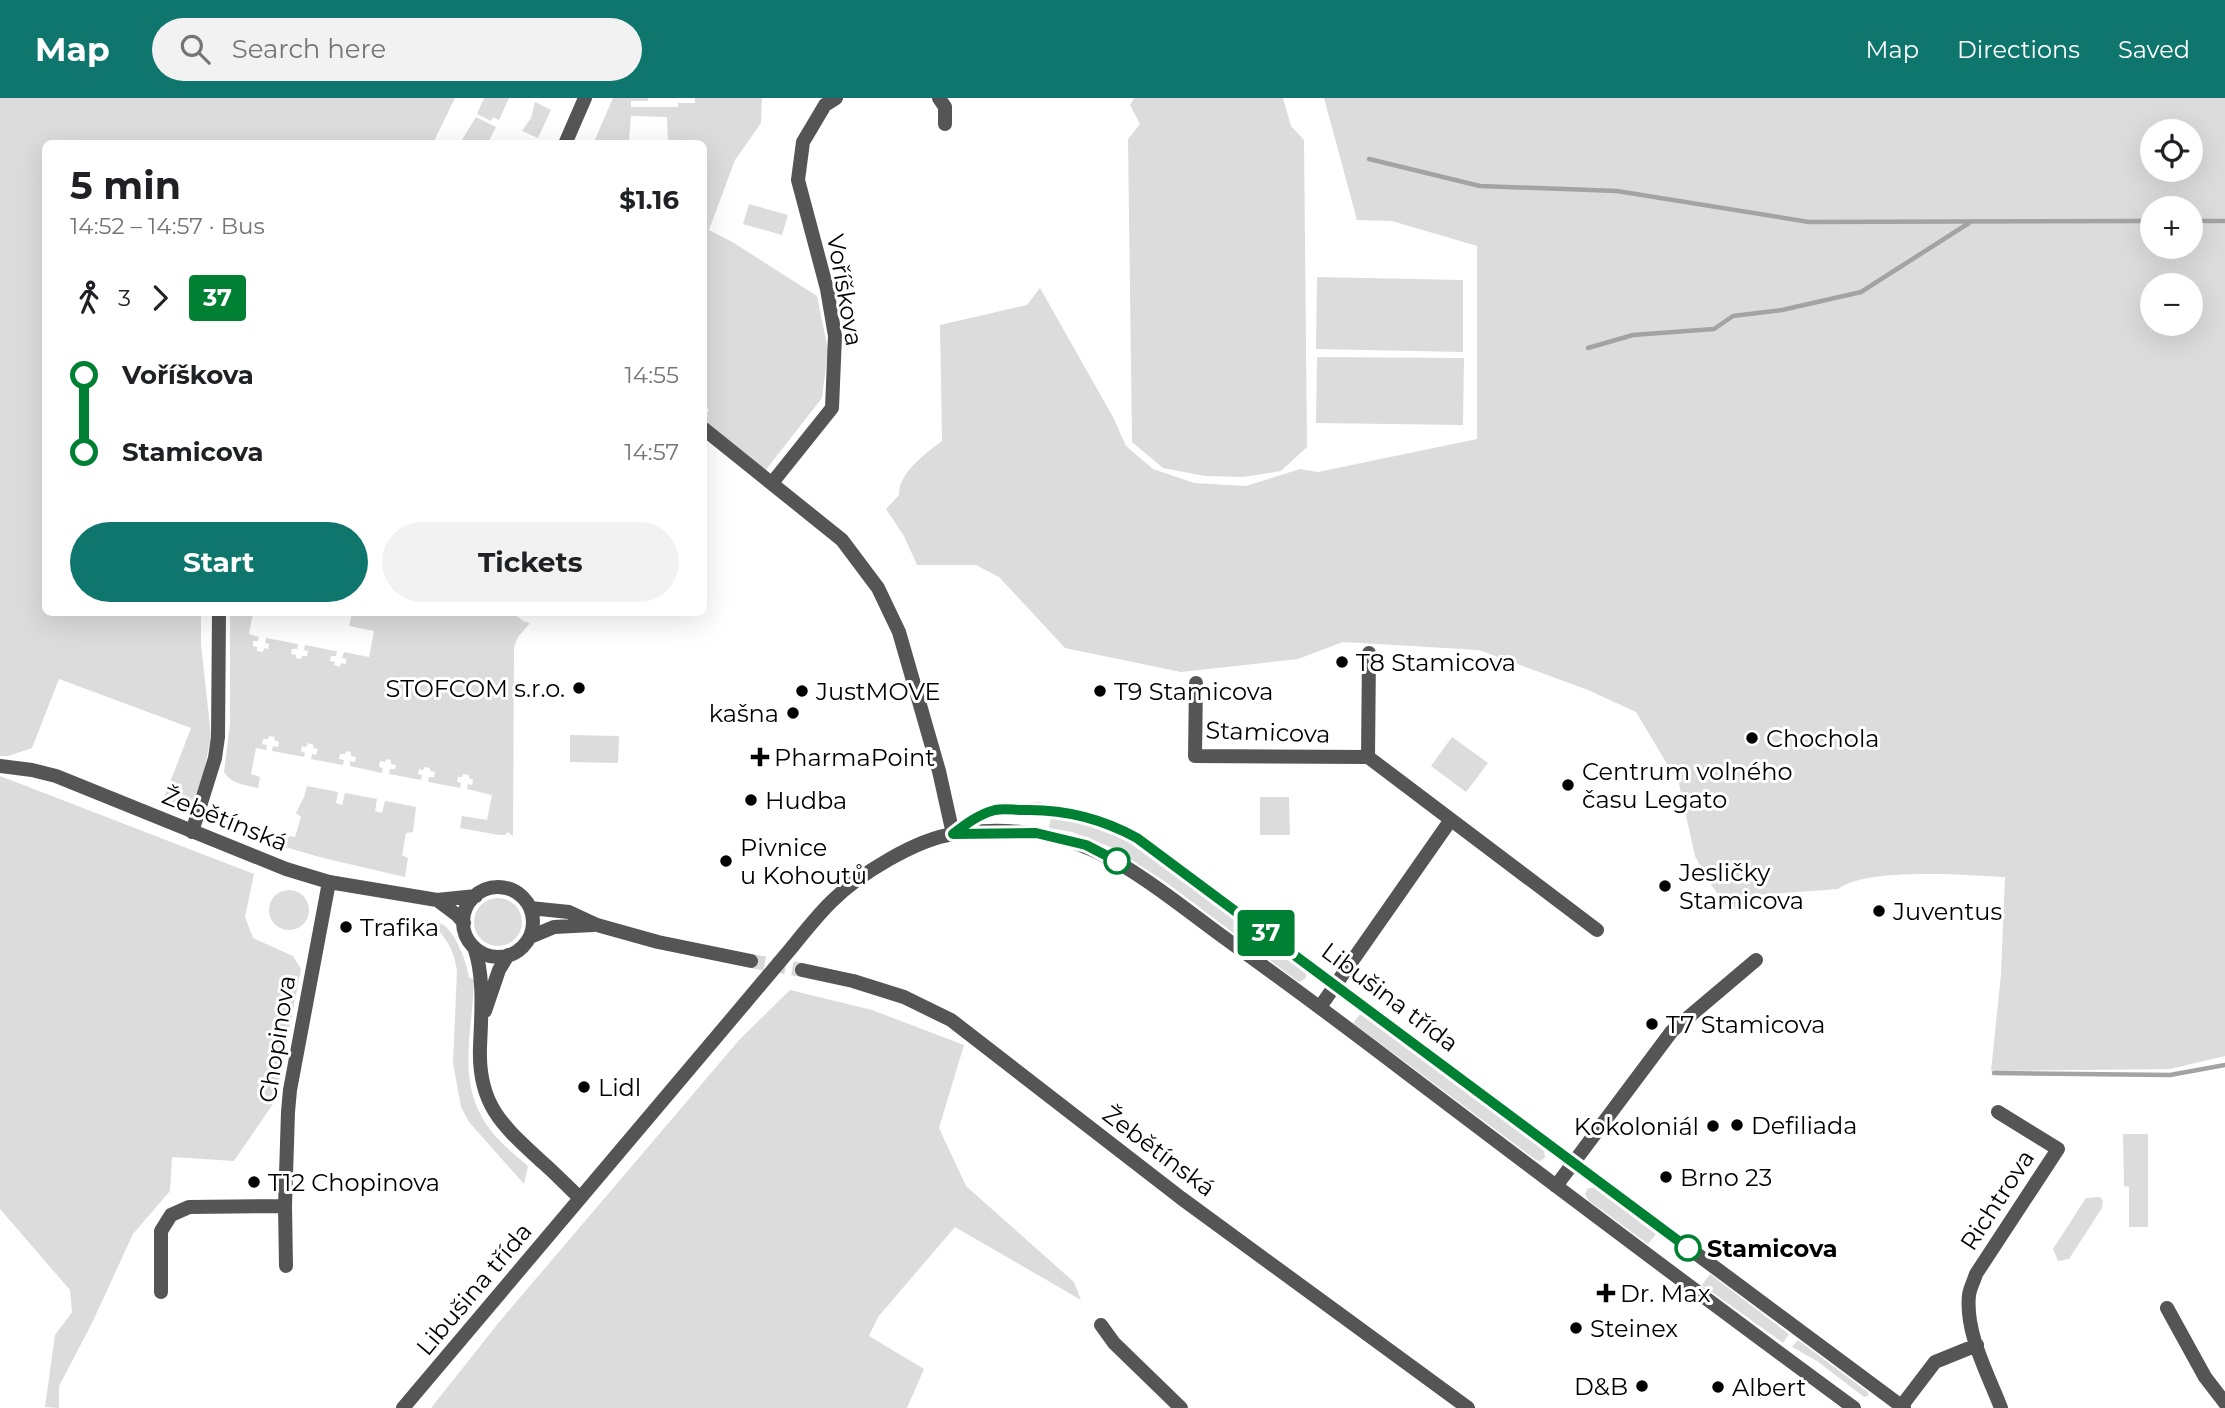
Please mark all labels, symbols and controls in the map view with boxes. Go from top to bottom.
search box [152,18,642,81]
text: Map [35,29,110,69]
icon: search [176,30,214,68]
text: Search here [232,33,386,65]
text: Map [1866,35,1919,64]
text: Directions [1957,35,2080,64]
text: Saved [2118,35,2190,64]
map controls [2140,119,2203,336]
button: locate [2140,119,2203,182]
text: 5 min [70,162,181,209]
text: $1.16 [619,184,679,216]
button: + [2140,196,2203,259]
text: 14:52 – 14:57 · Bus [70,212,265,240]
street label: Voříškova [821,232,869,348]
button: − [2140,273,2203,336]
icon: walk [70,279,108,317]
icon: forward [141,279,179,317]
text: 37 [203,283,232,312]
text: 3 [118,284,131,312]
text: Voříškova [122,359,254,391]
text: 14:55 [625,361,679,389]
text: Stamicova [122,436,263,468]
text: 14:57 [624,438,679,466]
button: Start [70,522,368,602]
button: Tickets [382,522,679,602]
place label: T8 Stamicova [1356,648,1516,677]
marker: T8 Stamicova [1334,654,1350,670]
place label: STOFCOM s.r.o. [386,674,565,703]
place label: JustMOVE [815,677,941,706]
place label: T9 Stamicova [1114,677,1273,706]
marker: STOFCOM s.r.o. [571,680,587,696]
marker: JustMOVE [794,683,810,699]
marker: T9 Stamicova [1092,683,1108,699]
place label: kašna [709,699,779,728]
marker: kašna [785,705,801,721]
street label: Stamicova [1205,715,1331,749]
place label: Chochola [1766,724,1880,753]
marker: Chochola [1744,730,1760,746]
place label: PharmaPoint [774,743,935,772]
marker: PharmaPoint [752,749,768,765]
place label: Centrum volného času Legato [1582,757,1793,814]
marker: Centrum volného času Legato [1560,777,1576,793]
street label: Žebětínská [158,781,292,857]
place label: Hudba [765,786,847,815]
marker: Hudba [743,792,759,808]
place label: Pivnice u Kohoutů [740,833,867,890]
unlabelled marker [1104,848,1130,874]
marker: Pivnice u Kohoutů [718,853,734,869]
place label: Jesličky Stamicova [1678,858,1804,915]
marker: Jesličky Stamicova [1657,878,1673,894]
place label: Juventus [1892,897,2002,926]
marker: Juventus [1871,903,1887,919]
line badge: 37 [1234,910,1298,956]
place label: Trafika [360,913,439,942]
text: 37 [1252,918,1280,947]
marker: Trafika [338,919,354,935]
street label: Libušina třída [1316,936,1464,1058]
street label: Chopinova [253,973,301,1105]
place label: T7 Stamicova [1666,1010,1825,1039]
marker: T7 Stamicova [1644,1016,1660,1032]
place label: Lidl [598,1073,641,1102]
marker: Lidl [576,1079,592,1095]
street label: Žebětínská [1097,1099,1221,1203]
place label: Defiliada [1751,1111,1857,1140]
place label: Kokoloniál [1574,1112,1699,1141]
marker: Defiliada [1729,1117,1745,1133]
marker: Kokoloniál [1705,1118,1721,1134]
street label: Richtrova [1954,1144,2040,1256]
place label: Brno 23 [1680,1163,1772,1192]
place label: T12 Chopinova [268,1168,440,1197]
marker: Brno 23 [1658,1169,1674,1185]
marker: T12 Chopinova [246,1174,262,1190]
street label: Libušina třída [410,1217,538,1361]
place label: Stamicova [1707,1234,1838,1263]
marker: Stamicova [1675,1235,1701,1261]
place label: Dr. Max [1620,1279,1711,1308]
marker: Dr. Max [1598,1285,1614,1301]
place label: Steinex [1590,1314,1678,1343]
marker: Steinex [1568,1320,1584,1336]
place label: D&B [1574,1372,1628,1401]
place label: Albert [1732,1373,1806,1402]
marker: D&B [1634,1378,1650,1394]
marker: Albert [1710,1379,1726,1395]

